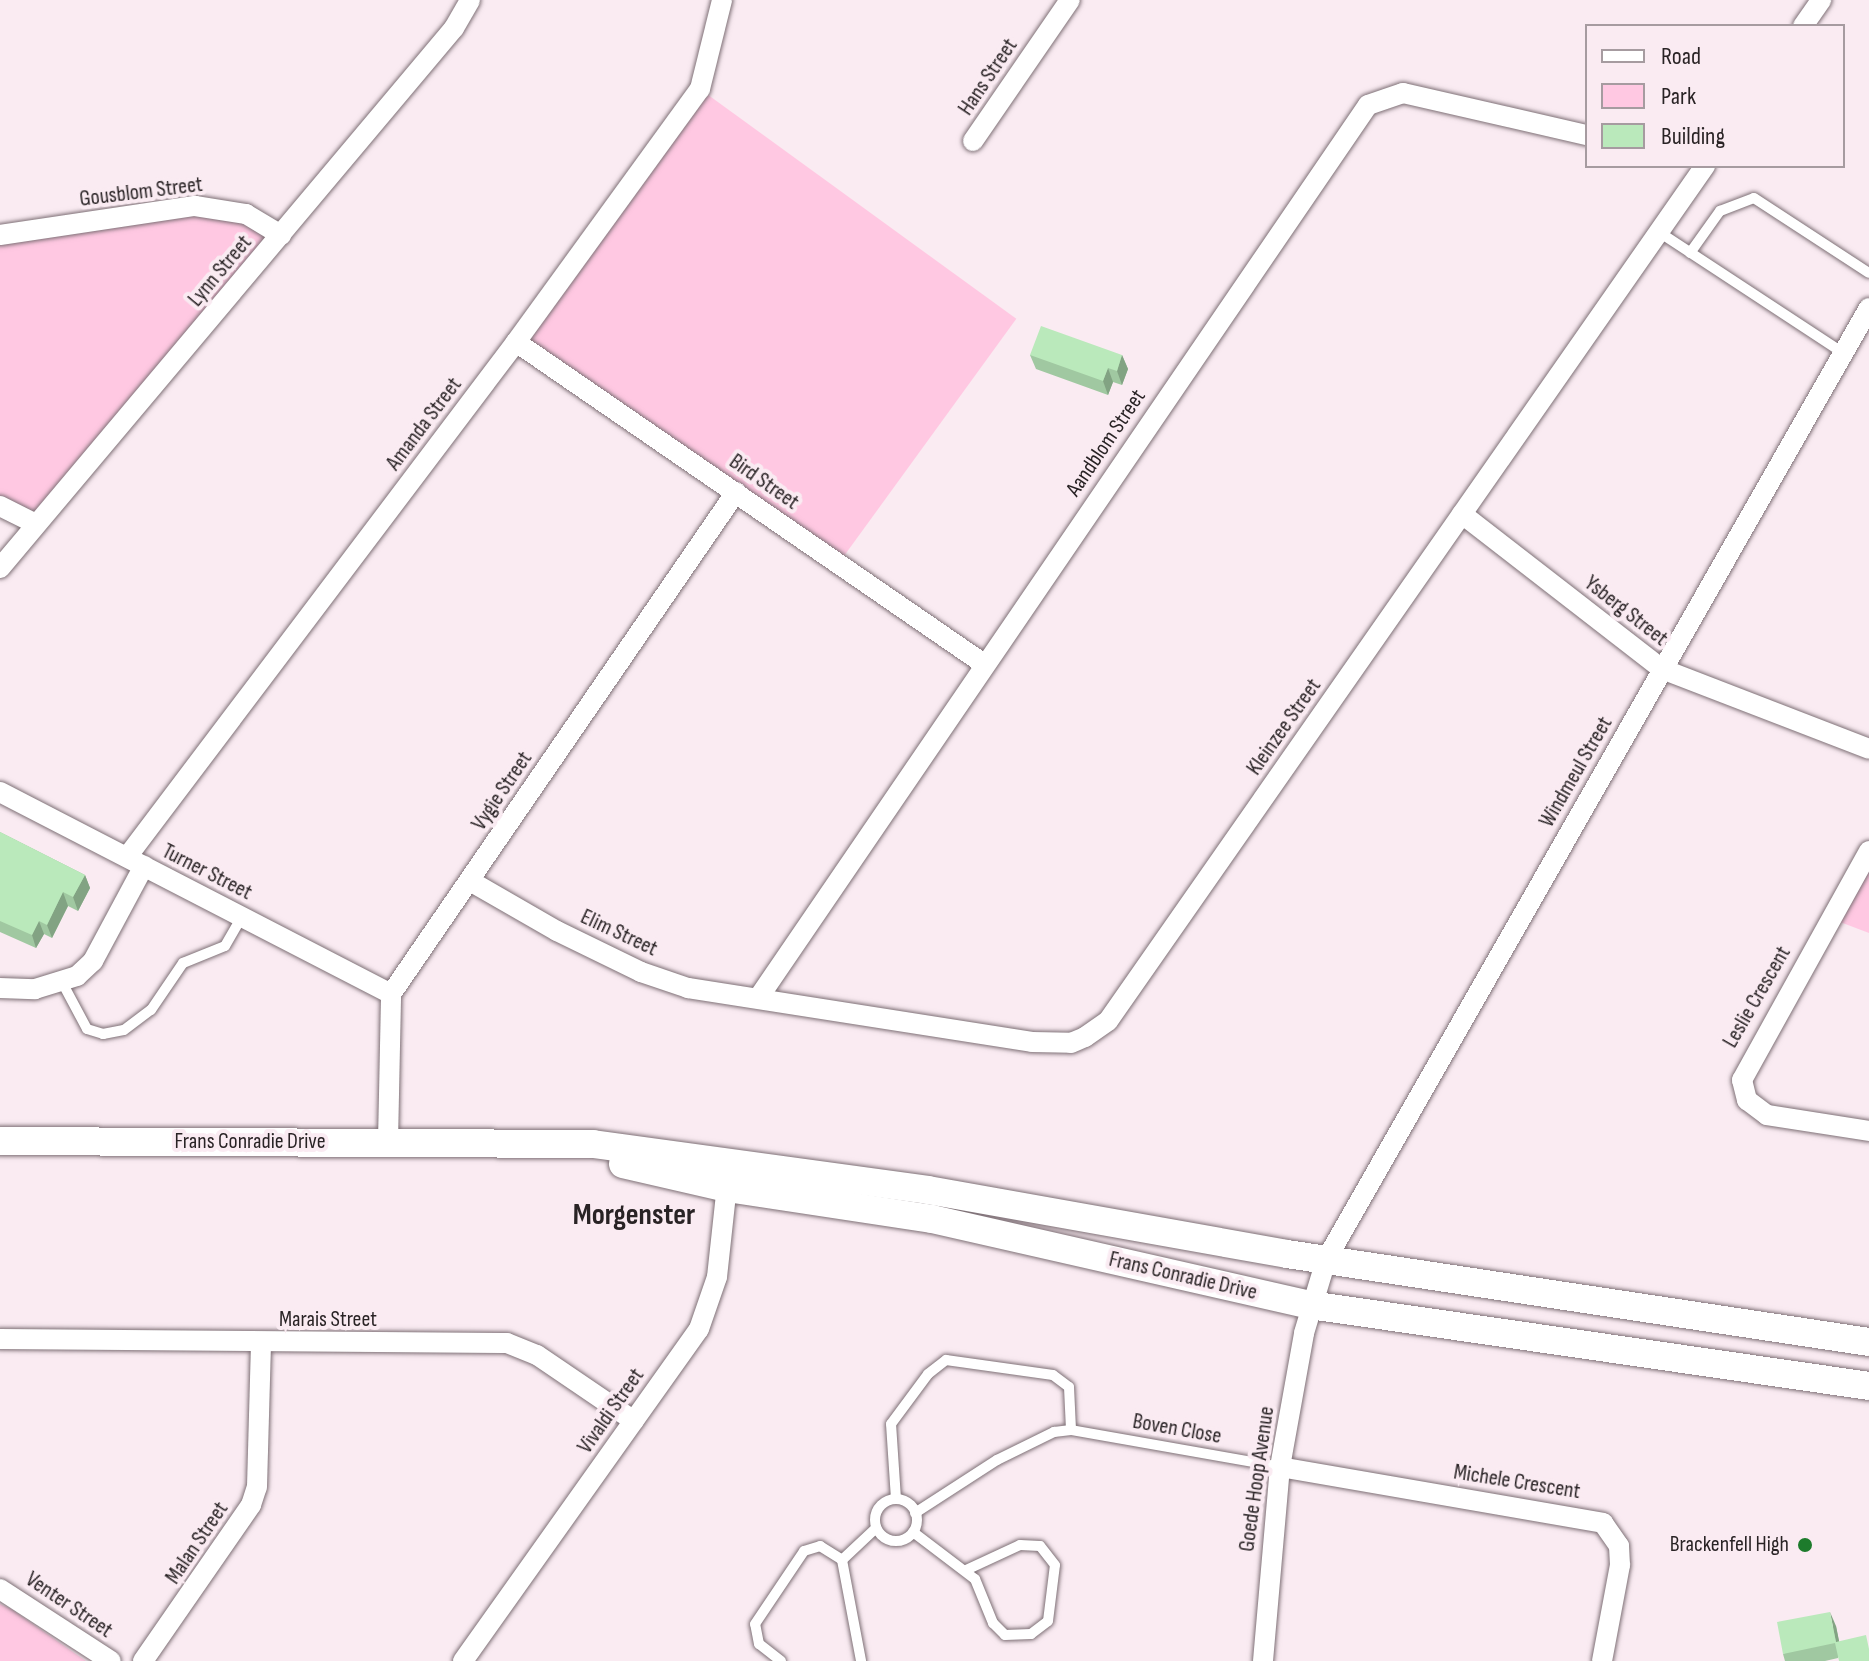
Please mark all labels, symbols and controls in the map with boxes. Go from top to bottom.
legend [1585,24,1845,168]
street label: Hans Street [953,34,1023,120]
text: Road [1661,42,1701,71]
text: Park [1661,82,1696,111]
text: Building [1661,122,1725,151]
street label: Gousblom Street [78,171,204,213]
street label: Lynn Street [183,230,257,312]
street label: Amanda Street [381,372,467,476]
street label: Aandblom Street [1061,385,1151,501]
street label: Bird Street [724,449,804,515]
street label: Ysberg Street [1579,570,1673,652]
street label: Kleinzee Street [1241,674,1327,780]
street label: Windmeul Street [1534,712,1618,832]
street label: Vygie Street [466,747,538,835]
street label: Turner Street [158,838,256,906]
street label: Elim Street [576,904,662,962]
street label: Leslie Crescent [1717,942,1797,1052]
street label: Frans Conradie Drive [174,1129,326,1155]
district label: Morgenster [573,1197,695,1233]
street label: Frans Conradie Drive [1106,1246,1260,1306]
street label: Marais Street [279,1307,377,1333]
street label: Vivaldi Street [572,1363,650,1459]
street label: Goede Hoop Avenue [1234,1405,1280,1553]
street label: Boven Close [1131,1408,1223,1450]
street label: Michele Crescent [1452,1459,1582,1505]
street label: Malan Street [160,1497,234,1589]
place label: Brackenfell High [1670,1532,1789,1558]
marker: Brackenfell High [1796,1536,1814,1554]
street label: Venter Street [20,1566,118,1644]

